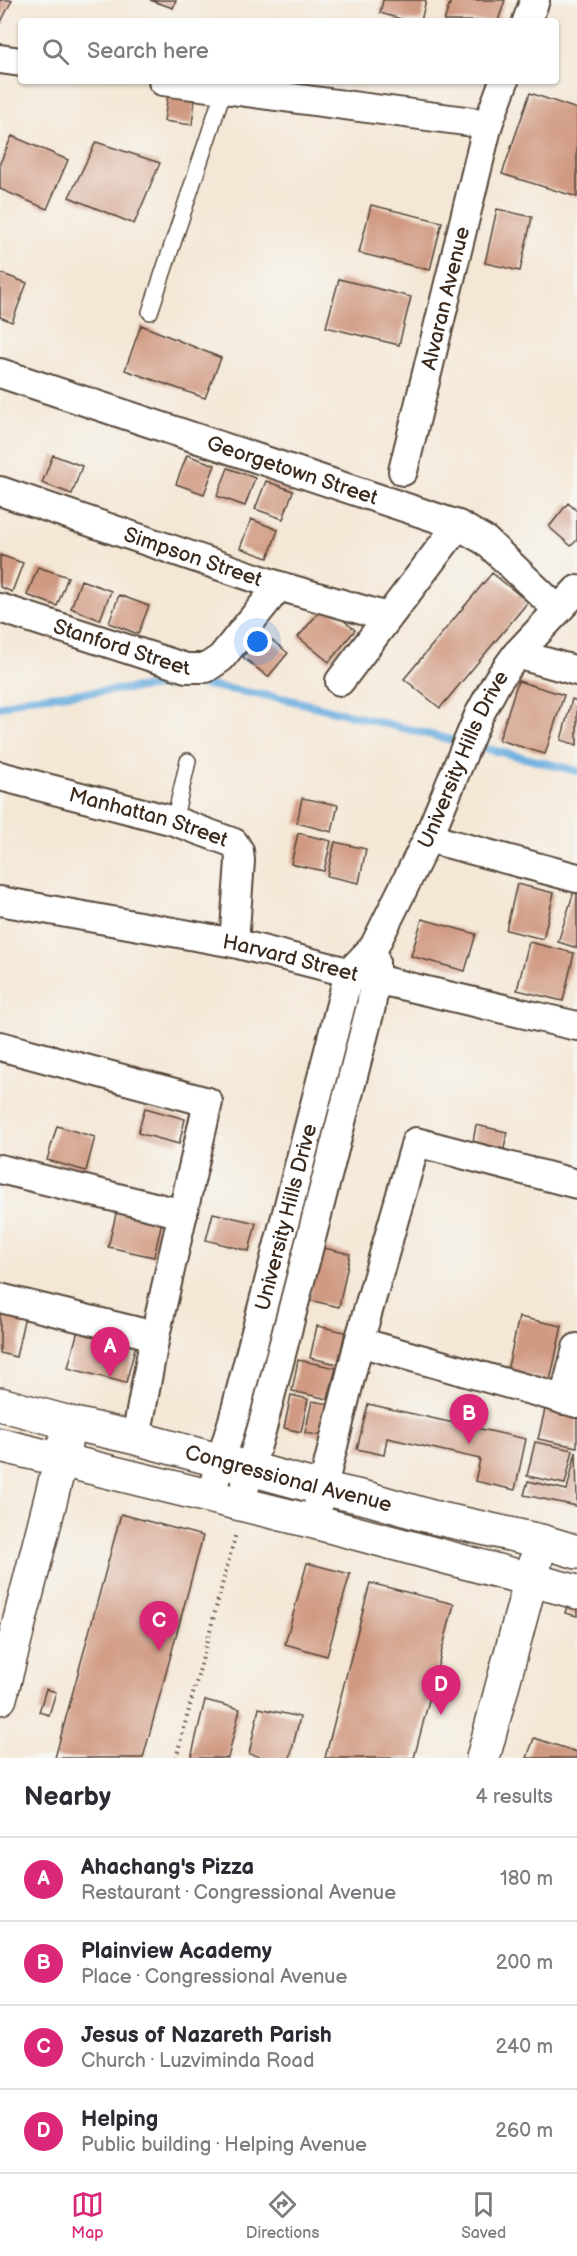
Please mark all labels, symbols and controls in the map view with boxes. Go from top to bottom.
search box [18,18,559,84]
icon: search [39,35,72,68]
text: Search here [87,38,209,65]
street label: Alvaran Avenue [416,224,475,372]
street label: Georgetown Street [204,431,381,511]
street label: Simpson Street [121,522,266,593]
street label: Stanford Street [50,614,190,681]
your location [243,627,272,656]
street label: University Hills Drive [413,666,514,853]
street label: Manhattan Street [66,782,232,853]
street label: Harvard Street [221,929,361,987]
street label: University Hills Drive [250,1121,322,1313]
pin: A [90,1328,130,1377]
pin: B [450,1394,488,1444]
street label: Congressional Avenue [182,1440,395,1518]
pin: C [140,1602,178,1651]
pin: D [422,1666,460,1715]
text: Nearby [24,1782,111,1813]
text: 4 results [475,1785,553,1809]
text: Ahachang's Pizza [81,1854,254,1881]
text: A [37,1867,50,1891]
text: 180 m [500,1867,553,1891]
text: Restaurant · Congressional Avenue [81,1881,396,1905]
text: Plainview Academy [81,1938,272,1965]
text: B [36,1951,51,1975]
text: 200 m [496,1951,553,1975]
text: Place · Congressional Avenue [81,1965,347,1989]
text: Jesus of Nazareth Parish [81,2022,332,2049]
text: C [36,2035,51,2059]
text: 240 m [496,2035,553,2059]
text: Church · Luzviminda Road [81,2049,314,2073]
text: Helping [81,2106,158,2133]
text: D [37,2119,50,2143]
text: 260 m [495,2119,553,2143]
text: Public building · Helping Avenue [81,2133,367,2157]
tab: Map [71,2188,104,2243]
tab: Directions [246,2188,319,2243]
tab: Saved [461,2188,506,2243]

